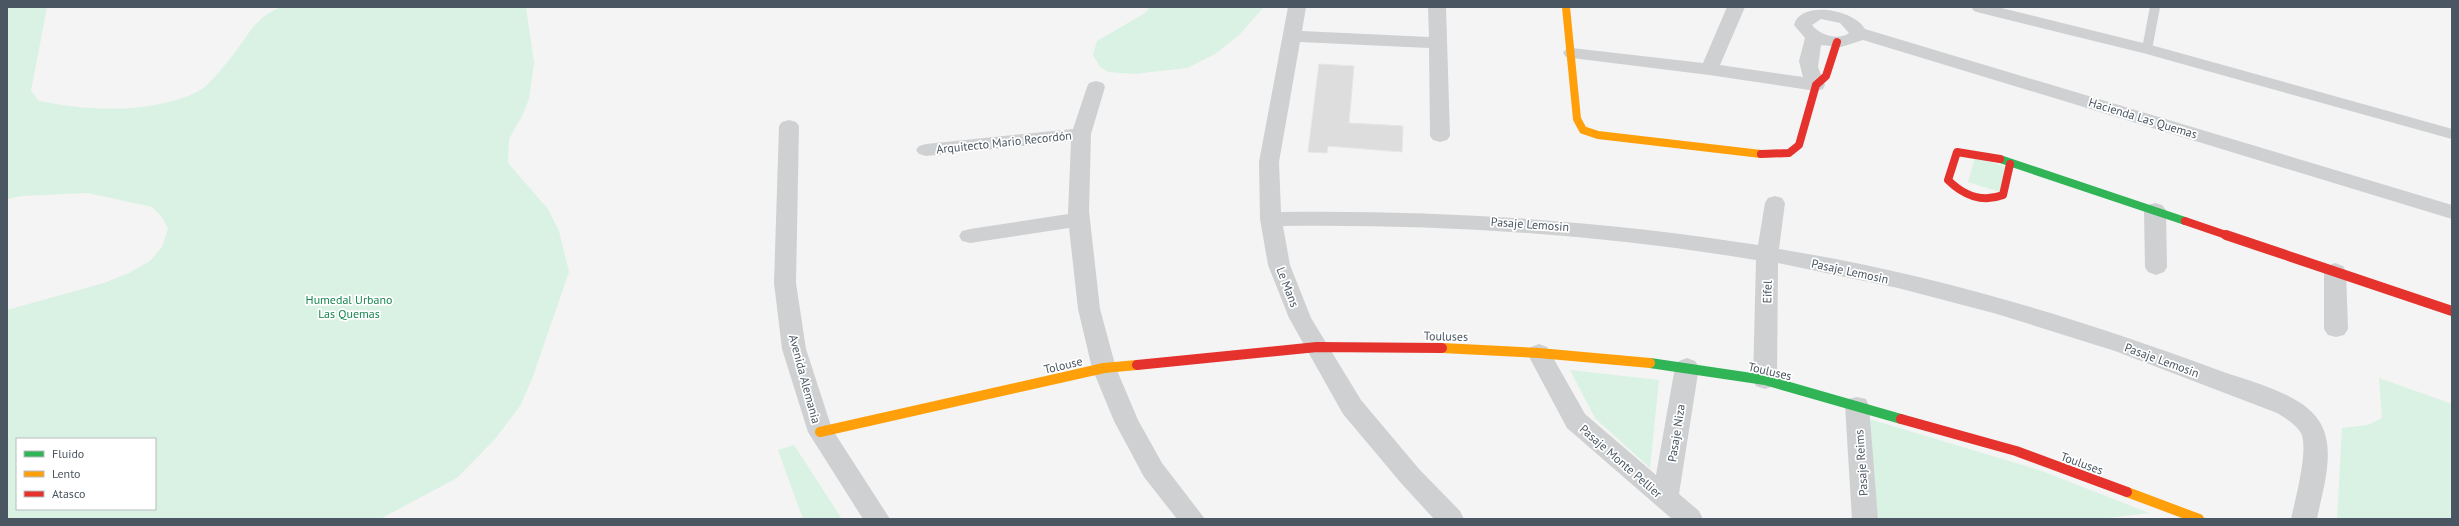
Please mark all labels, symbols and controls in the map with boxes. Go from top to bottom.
street label: Hacienda Las Quemas [2087,94,2199,142]
street label: Arquitecto Mario Recordón [936,127,1072,157]
street label: Pasaje Lemosin [1490,214,1570,234]
street label: Pasaje Lemosin [1810,256,1890,286]
street label: Le Mans [1273,265,1303,309]
street label: Eifel [1759,280,1775,304]
park label: Humedal Urbano Las Quemas [306,292,392,321]
street label: Touluses [1424,328,1468,344]
street label: Avenida Alemania [786,333,824,425]
street label: Pasaje Lemosin [2123,340,2201,380]
street label: Tolouse [1042,353,1084,377]
street label: Touluses [1747,359,1793,383]
street label: Pasaje Niza [1664,403,1688,463]
street label: Pasaje Monte Pellier [1577,421,1665,501]
street label: Pasaje Reims [1851,429,1871,497]
legend [16,438,156,510]
text: Fluido [52,446,84,461]
street label: Touluses [2059,448,2105,478]
text: Lento [52,466,81,481]
text: Atasco [52,486,85,501]

